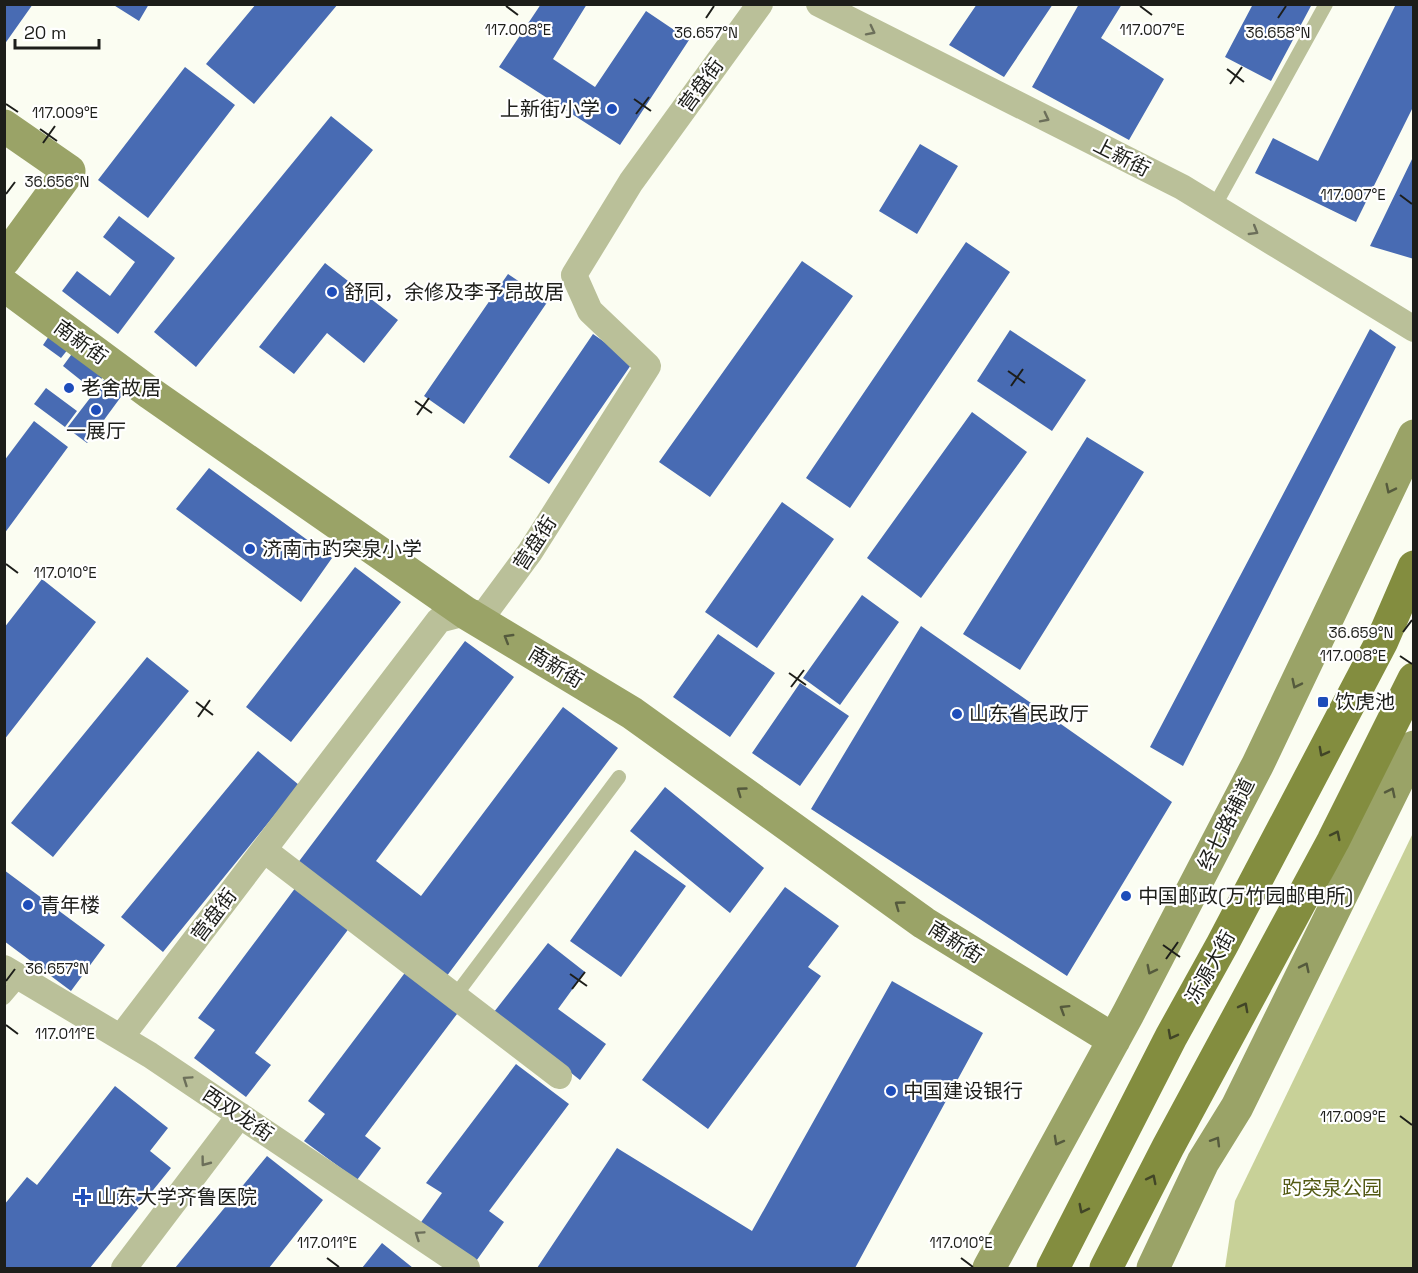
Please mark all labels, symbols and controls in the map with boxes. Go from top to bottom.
scale bar [15,12,99,50]
text: 117.008°E [485,20,551,39]
text: 117.007°E [1119,20,1185,39]
text: 20 m [24,21,67,44]
text: 36.657°N [674,23,738,42]
text: 36.658°N [1245,23,1311,42]
one-way arrow [865,24,875,35]
street label: 营盘街 [673,53,729,117]
place label: 上新街小学 [500,96,600,122]
marker: 上新街小学 [605,102,619,116]
text: 117.009°E [32,103,98,122]
one-way arrow [1039,111,1050,123]
street label: 上新街 [1089,132,1155,182]
text: 36.656°N [25,172,89,191]
text: 117.007°E [1320,185,1386,204]
one-way arrow [1248,223,1258,235]
place label: 舒同，余修及李予昂故居 [344,279,564,305]
marker: 舒同，余修及李予昂故居 [325,285,339,299]
street label: 南新街 [49,314,113,370]
place label: 老舍故居 [81,375,161,401]
marker: 老舍故居 [62,381,76,395]
marker: 一展厅 [89,403,103,417]
place label: 一展厅 [66,418,126,444]
one-way arrow [1385,482,1397,493]
street label: 营盘街 [508,511,562,575]
place label: 济南市趵突泉小学 [262,536,422,562]
marker: 济南市趵突泉小学 [243,542,257,556]
text: 117.010°E [33,563,97,582]
text: 36.659°N [1329,623,1393,642]
one-way arrow [504,634,514,645]
street label: 南新街 [524,640,588,694]
text: 117.008°E [1320,646,1386,665]
one-way arrow [1292,677,1304,688]
place label: 饮虎池 [1335,689,1395,715]
marker: 饮虎池 [1316,695,1330,709]
place label: 山东省民政厅 [969,701,1089,727]
marker: 山东省民政厅 [950,707,964,721]
one-way arrow [1319,746,1331,757]
street label: 经七路辅道 [1192,774,1260,874]
one-way arrow [736,787,747,798]
one-way arrow [1384,788,1396,799]
one-way arrow [1329,831,1340,842]
street label: 营盘街 [186,883,242,947]
place label: 中国邮政(万竹园邮电所) [1138,883,1353,909]
marker: 中国邮政(万竹园邮电所) [1119,889,1133,903]
place label: 青年楼 [40,892,100,918]
marker: 青年楼 [21,898,35,912]
one-way arrow [895,901,906,912]
street label: 南新街 [924,915,988,969]
street label: 泺源大街 [1179,926,1241,1008]
text: 36.657°N [25,959,89,978]
one-way arrow [1298,963,1310,974]
one-way arrow [1147,964,1158,974]
one-way arrow [1237,1003,1248,1014]
one-way arrow [1060,1004,1070,1016]
text: 117.011°E [35,1024,95,1043]
one-way arrow [1168,1029,1179,1039]
one-way arrow [183,1076,194,1087]
place label: 中国建设银行 [903,1078,1023,1104]
street label: 西双龙街 [198,1081,278,1147]
marker: 中国建设银行 [884,1084,898,1098]
text: 117.009°E [1320,1107,1386,1126]
one-way arrow [1053,1135,1065,1145]
one-way arrow [1209,1137,1221,1147]
one-way arrow [201,1155,212,1166]
one-way arrow [1145,1175,1156,1185]
park label: 趵突泉公园 [1282,1175,1382,1201]
place label: 山东大学齐鲁医院 [97,1184,257,1210]
marker: 山东大学齐鲁医院 [74,1188,92,1206]
one-way arrow [1079,1202,1091,1213]
one-way arrow [415,1231,426,1242]
text: 117.011°E [297,1233,357,1252]
text: 117.010°E [929,1233,993,1252]

